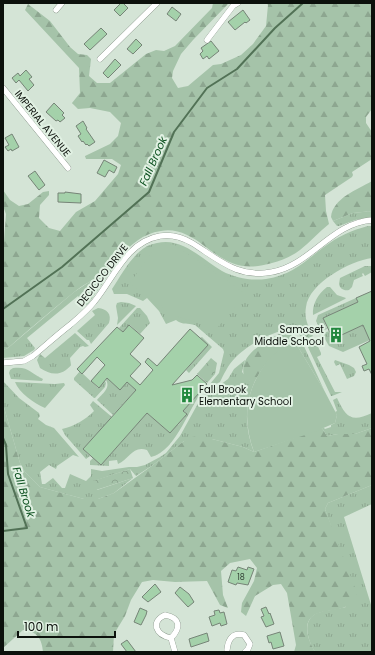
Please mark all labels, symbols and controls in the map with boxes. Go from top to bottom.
street label: IMPERIAL AVENUE [11,87,74,160]
water label: Fall Brook [135,133,171,188]
street label: DECICCO DRIVE [73,241,132,310]
place label: Samoset Middle School [254,322,324,349]
building icon: Samoset Middle School [327,326,345,344]
place label: Fall Brook Elementary School [199,382,292,409]
building icon: Fall Brook Elementary School [178,386,196,404]
water label: Fall Brook [9,465,40,521]
house number: 18 [237,572,245,583]
scale bar [18,613,115,639]
text: 100 m [24,618,58,635]

